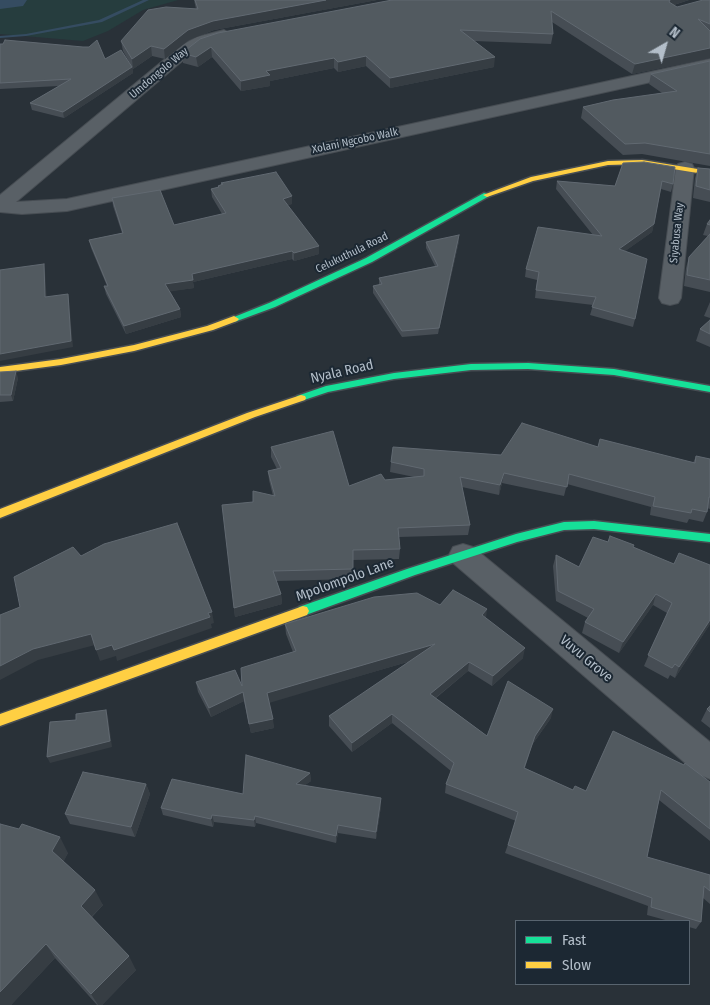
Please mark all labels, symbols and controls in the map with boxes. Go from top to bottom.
north arrow [640,20,690,70]
text: N [666,24,683,42]
street label: Umdongolo Way [127,45,191,101]
street label: Xolani Ngcobo Walk [311,125,399,157]
street label: Siyabusa Way [667,202,687,264]
street label: Celukuthula Road [314,230,390,276]
street label: Nyala Road [309,357,375,387]
street label: Mpolompolo Lane [294,555,396,605]
street label: Vuvu Grove [556,632,616,686]
legend [515,920,690,985]
text: Fast [562,931,586,949]
text: Slow [562,956,591,974]

